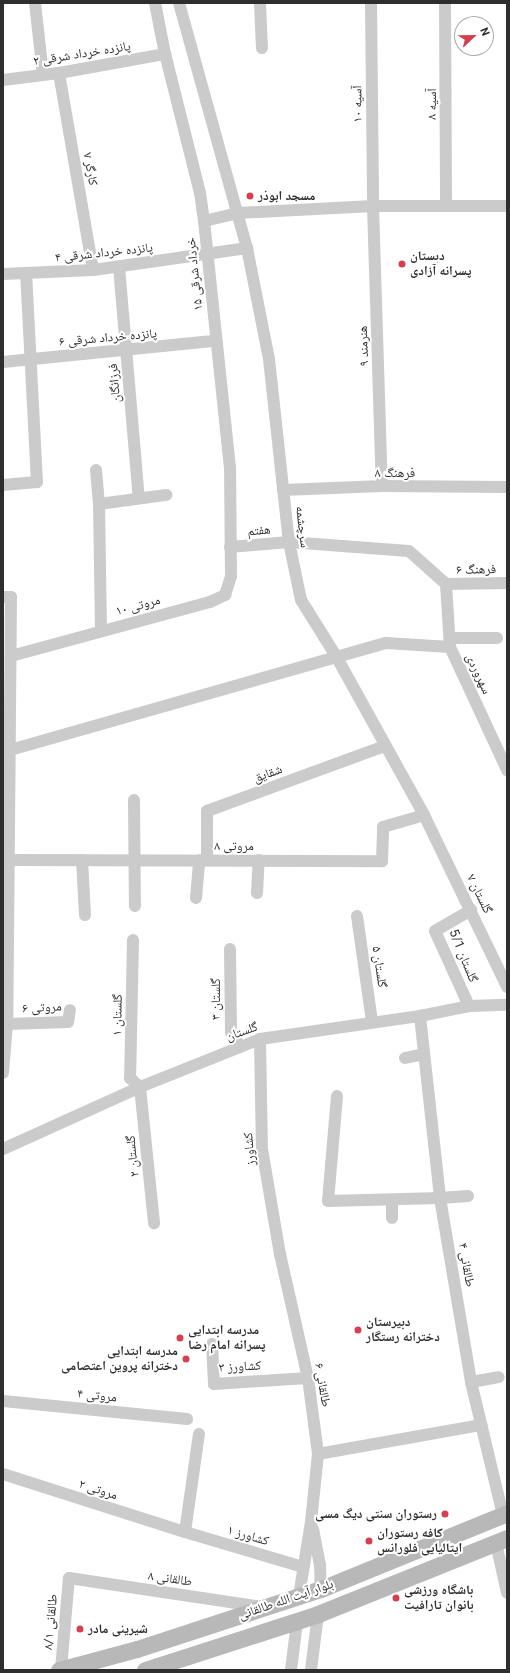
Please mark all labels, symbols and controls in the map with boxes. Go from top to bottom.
north arrow [454,16,494,56]
text: N [477,26,492,38]
street label: پانزده خرداد شرقی ۲ [32,39,132,69]
street label: آسیه ۱۰ [350,85,366,123]
street label: آسیه ۸ [424,88,440,120]
street label: کارگر ۷ [79,151,101,187]
place label: مسجد ابوذر [258,188,315,204]
marker: مسجد ابوذر [245,191,255,201]
street label: ۱۵ خرداد شرقی [183,237,207,311]
street label: پانزده خرداد شرقی ۴ [54,240,154,266]
place label: دبستان پسرانه آزادی [410,249,471,280]
marker: دبستان پسرانه آزادی [397,259,407,269]
street label: هنرمند ۹ [355,325,373,367]
street label: پانزده خرداد شرقی ۶ [58,326,158,350]
street label: فرزانگان [106,363,124,403]
street label: فرهنگ ۸ [375,465,415,481]
street label: سرچشمه [292,505,312,549]
street label: هفتم [247,522,271,540]
street label: فرهنگ ۶ [456,562,496,578]
street label: مروتی ۱۰ [114,593,162,619]
street label: سهروردی [462,651,494,697]
street label: شقایق [251,762,285,786]
street label: مروتی ۸ [214,838,254,854]
street label: گلستان ۷ [463,872,495,916]
street label: گلستان 5/1 [445,927,481,985]
street label: گلستان ۵ [368,945,390,989]
street label: گلستان ۳ [208,978,224,1020]
street label: گلستان ۱ [110,994,126,1036]
street label: مروتی ۶ [22,999,62,1017]
street label: گلستان [224,1019,260,1045]
street label: کشاورز [241,1132,259,1166]
street label: گلستان ۲ [123,1134,143,1178]
street label: طالقانی ۴ [454,1242,478,1288]
place label: دبیرستان دخترانه رستگار [366,1315,440,1346]
place label: مدرسه ابتدایی پسرانه امام رضا [188,1323,266,1354]
marker: دبیرستان دخترانه رستگار [353,1325,363,1335]
marker: مدرسه ابتدایی پسرانه امام رضا [175,1333,185,1343]
place label: مدرسه ابتدایی دخترانه پروین اعتصامی [61,1344,178,1375]
marker: مدرسه ابتدایی دخترانه پروین اعتصامی [181,1354,191,1364]
street label: کشاورز ۳ [218,1358,262,1376]
street label: طالقانی ۶ [310,1362,334,1408]
street label: مروتی ۴ [76,1386,118,1406]
street label: مروتی ۲ [77,1476,119,1504]
place label: رستوران سنتی دیگ مسی [315,1506,437,1522]
marker: رستوران سنتی دیگ مسی [440,1509,450,1519]
street label: کشاورز ۱ [225,1523,271,1549]
place label: کافه رستوران ایتالیایی فلورانس [377,1526,462,1557]
marker: کافه رستوران ایتالیایی فلورانس [364,1536,374,1546]
street label: طالقانی ۸ [147,1568,193,1590]
street label: بلوار آیت الله طالقانی [237,1576,335,1624]
place label: باشگاه ورزشی بانوان تارافیت [404,1583,474,1614]
marker: باشگاه ورزشی بانوان تارافیت [391,1593,401,1603]
street label: طالقانی ۸/۱ [41,1594,61,1650]
place label: شیرینی مادر [88,1621,148,1637]
marker: شیرینی مادر [75,1624,85,1634]

